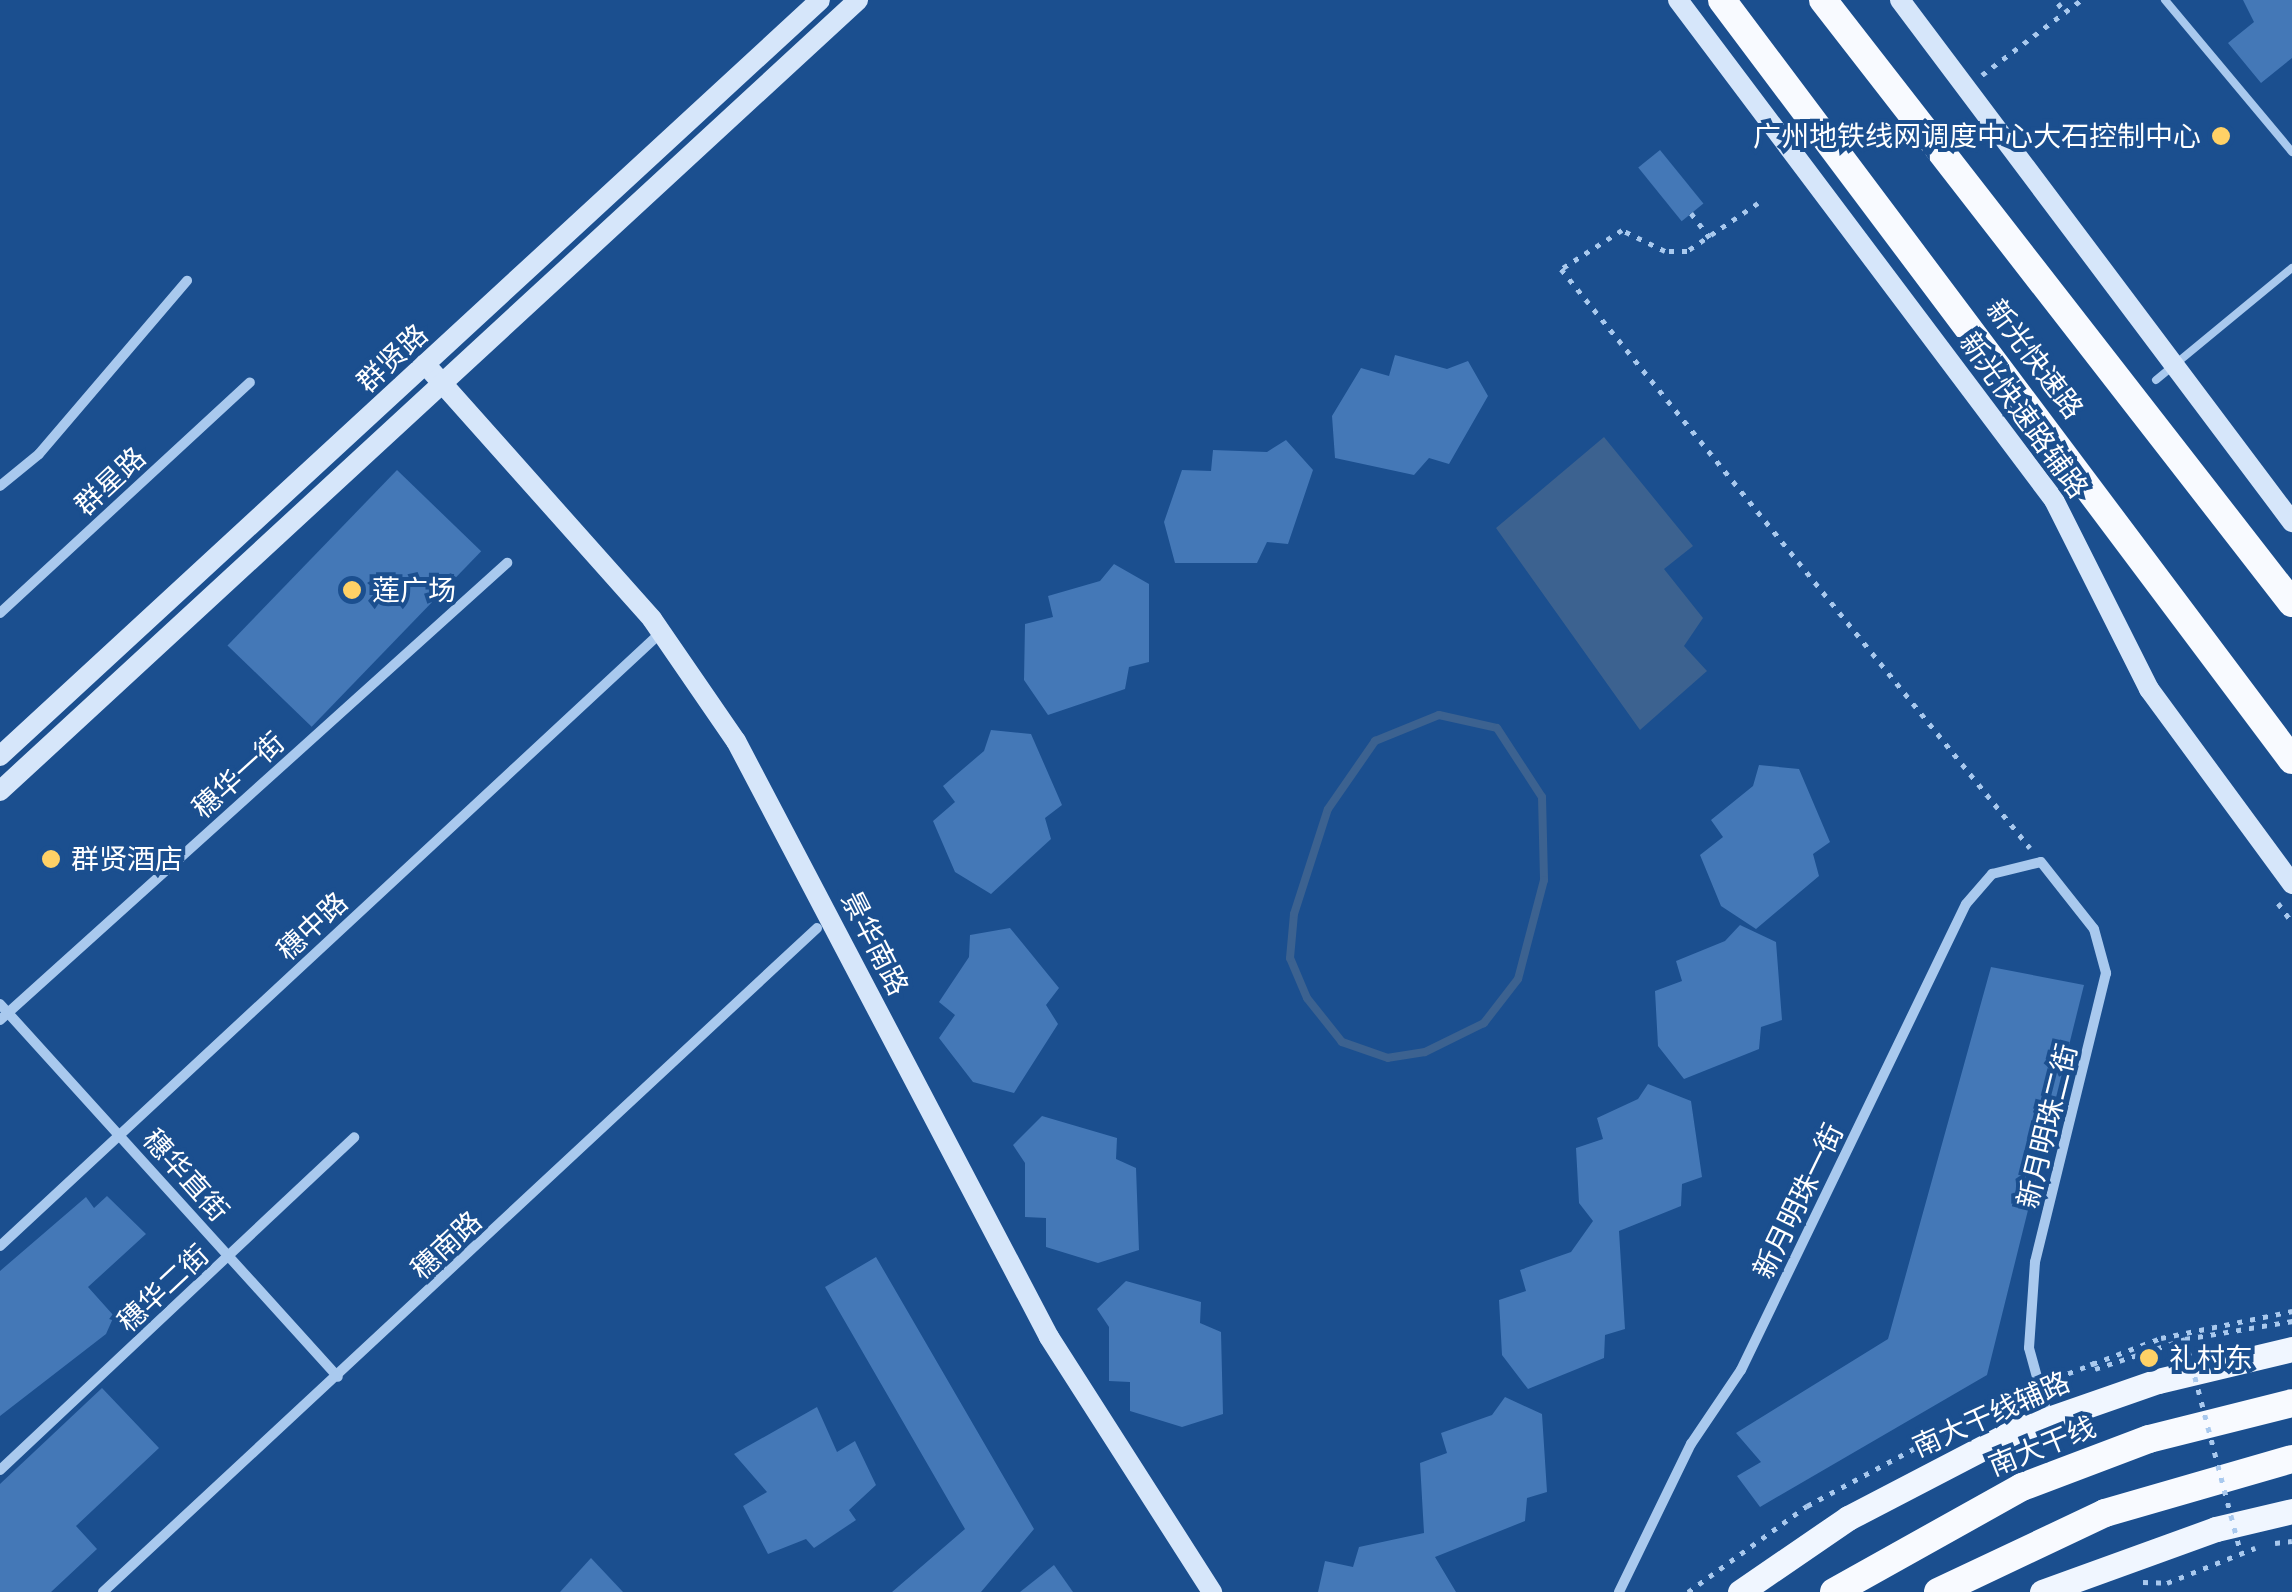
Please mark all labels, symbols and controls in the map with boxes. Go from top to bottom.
place label: 广州地铁线网调度中心大石控制中心 [1753,119,2201,153]
marker: 广州地铁线网调度中心大石控制中心 [2210,125,2232,147]
street label: 新光快速路 [1979,293,2091,425]
street label: 群贤路 [350,317,434,399]
street label: 新光快速路辅路 [1953,326,2095,504]
street label: 群星路 [68,440,152,522]
place label: 莲广场 [372,573,456,607]
marker: 莲广场 [341,579,363,601]
street label: 穗华一街 [185,725,291,825]
place label: 群贤酒店 [71,842,183,876]
marker: 群贤酒店 [40,848,62,870]
street label: 穗中路 [270,885,354,967]
street label: 景华南路 [835,885,915,1001]
street label: 新月明珠二街 [2010,1040,2084,1212]
street label: 新月明珠一街 [1746,1118,1850,1284]
street label: 穗华直街 [136,1122,236,1228]
street label: 穗南路 [404,1204,488,1286]
street label: 穗华二街 [111,1238,215,1338]
place label: 礼村东 [2169,1341,2253,1375]
marker: 礼村东 [2138,1347,2160,1369]
street label: 南大干线辅路 [1907,1364,2075,1464]
street label: 南大干线 [1984,1409,2100,1483]

